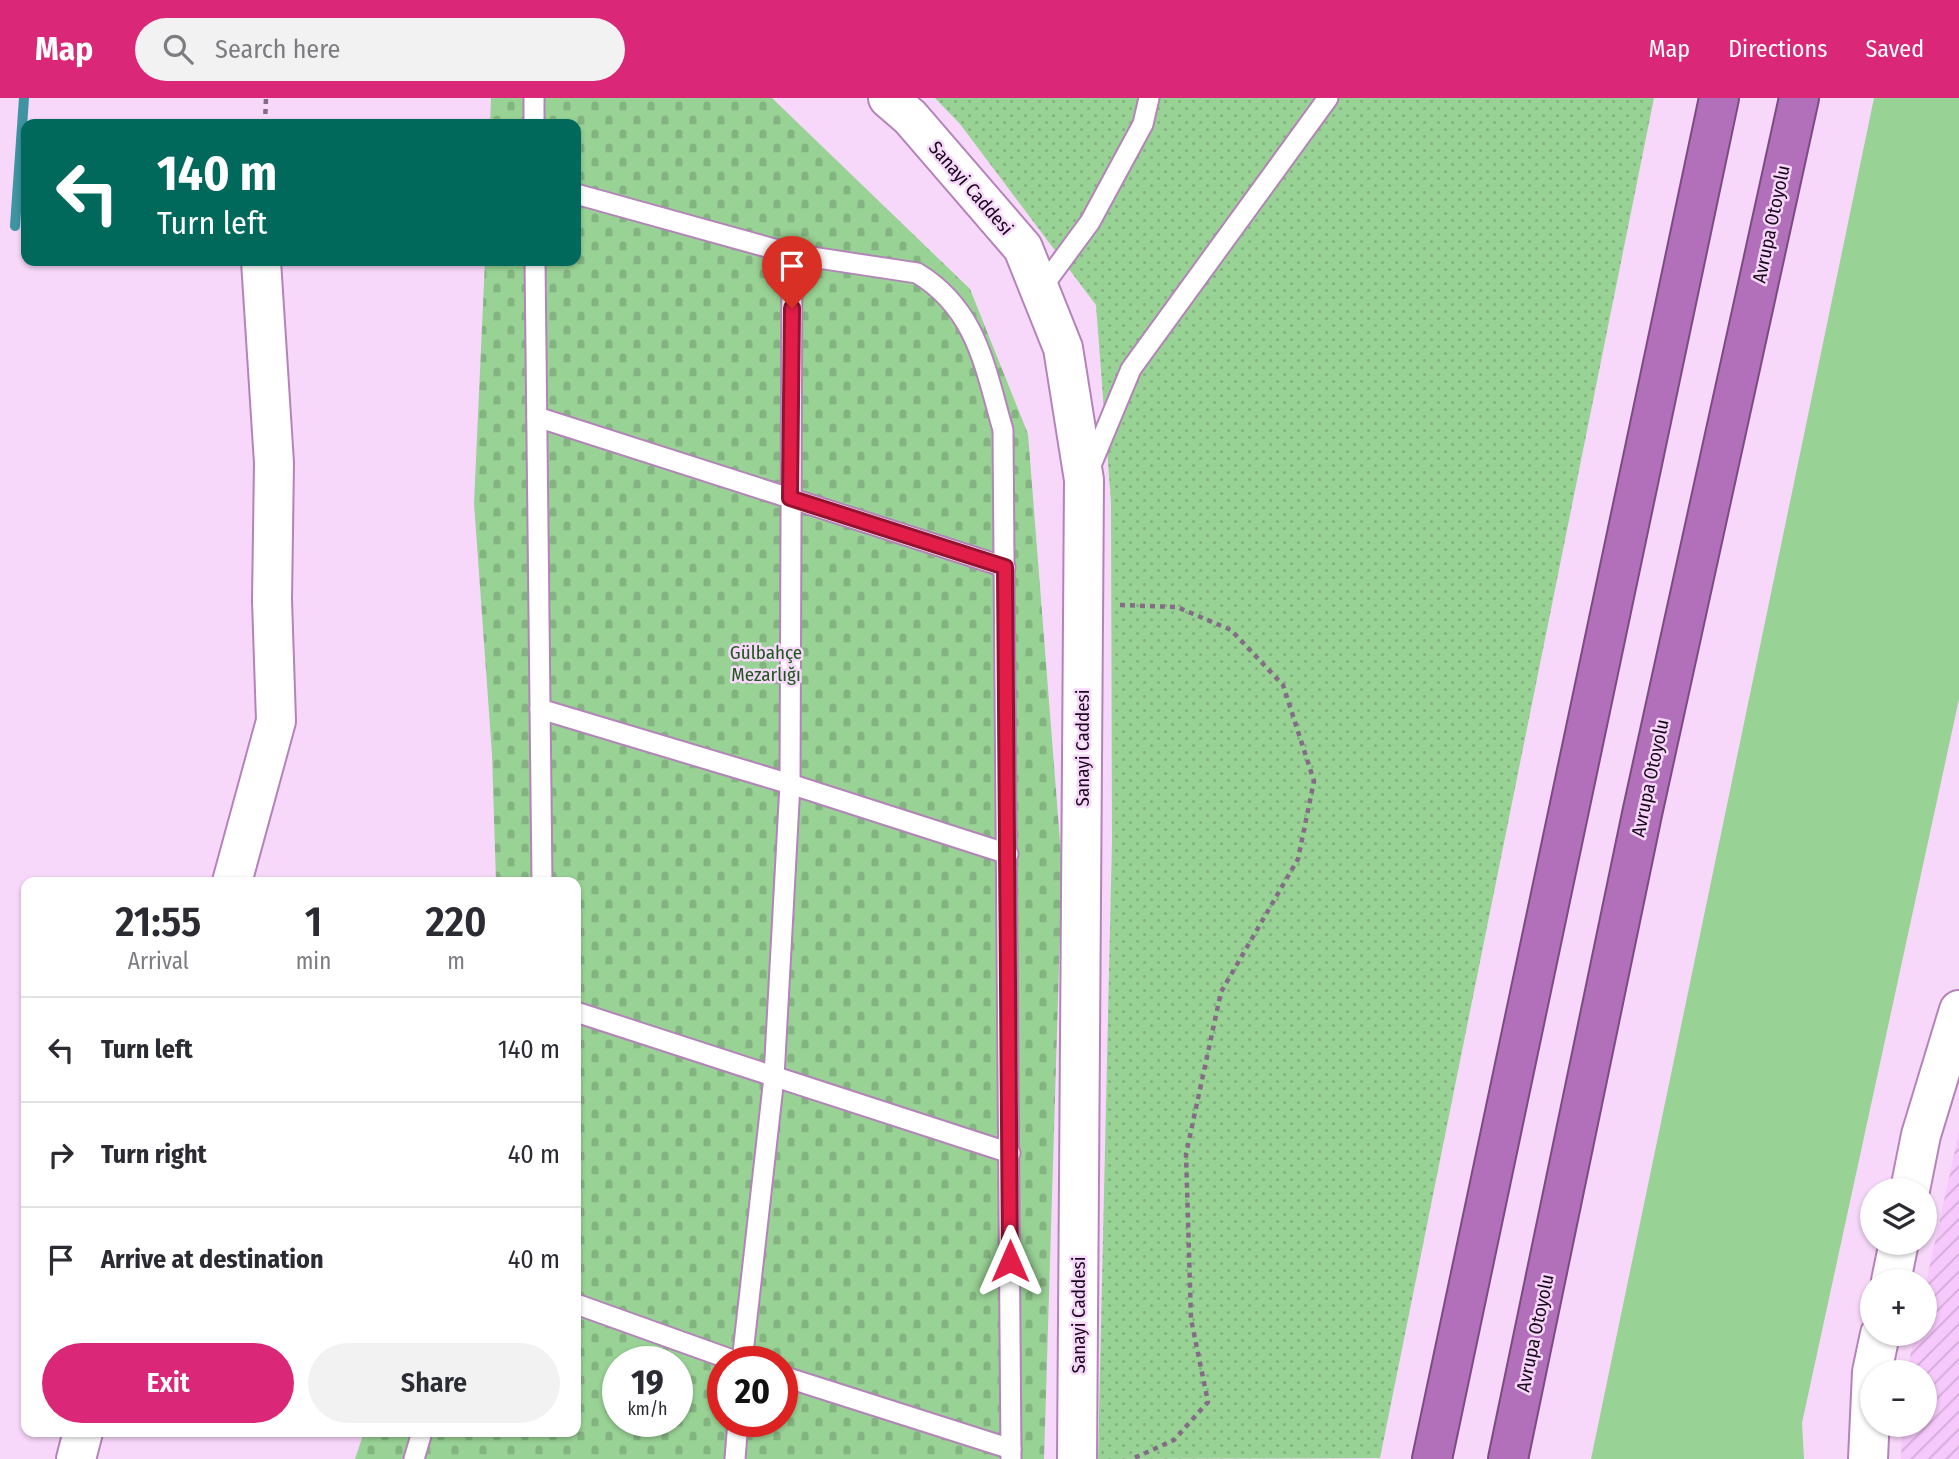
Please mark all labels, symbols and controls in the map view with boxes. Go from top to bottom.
search box [135,18,625,81]
text: Map [35,29,93,69]
icon: search [159,30,197,68]
text: Search here [215,34,340,65]
text: Map [1649,35,1690,63]
text: Directions [1728,35,1827,63]
text: Saved [1865,35,1924,63]
street label: Sanayi Caddesi [924,136,1018,240]
text: 140 m [157,144,277,203]
icon: left [42,147,133,238]
street label: Avrupa Otoyolu [1747,163,1795,285]
text: Turn left [157,204,267,242]
pin [762,236,822,308]
icon: arrive [773,247,811,285]
park label: Gülbahçe Mezarlığı [730,641,802,686]
street label: Sanayi Caddesi [1071,690,1094,806]
street label: Avrupa Otoyolu [1626,717,1674,839]
text: 21:55 [115,897,201,947]
text: 1 [305,897,322,947]
text: 220 [426,897,487,947]
text: Arrival [128,947,189,975]
text: min [296,947,331,975]
text: m [447,947,465,975]
icon: left [42,1031,80,1069]
text: Turn left [101,1034,193,1065]
text: 140 m [498,1034,560,1065]
icon: right [42,1136,80,1174]
text: Turn right [101,1139,207,1170]
text: 40 m [508,1139,560,1170]
map controls [1860,1178,1937,1437]
button: layers [1860,1178,1937,1255]
position arrow [973,1224,1047,1298]
icon: arrive [42,1241,80,1279]
text: Arrive at destination [101,1244,324,1275]
text: 40 m [508,1244,560,1275]
street label: Sanayi Caddesi [1067,1257,1090,1373]
button: + [1860,1269,1937,1346]
street label: Avrupa Otoyolu [1511,1272,1559,1394]
button: Exit [42,1343,294,1423]
button: Share [308,1343,560,1423]
speed limit sign: 20 [707,1346,798,1437]
button: − [1860,1360,1937,1437]
text: 19 [631,1361,664,1403]
text: km/h [627,1398,668,1420]

